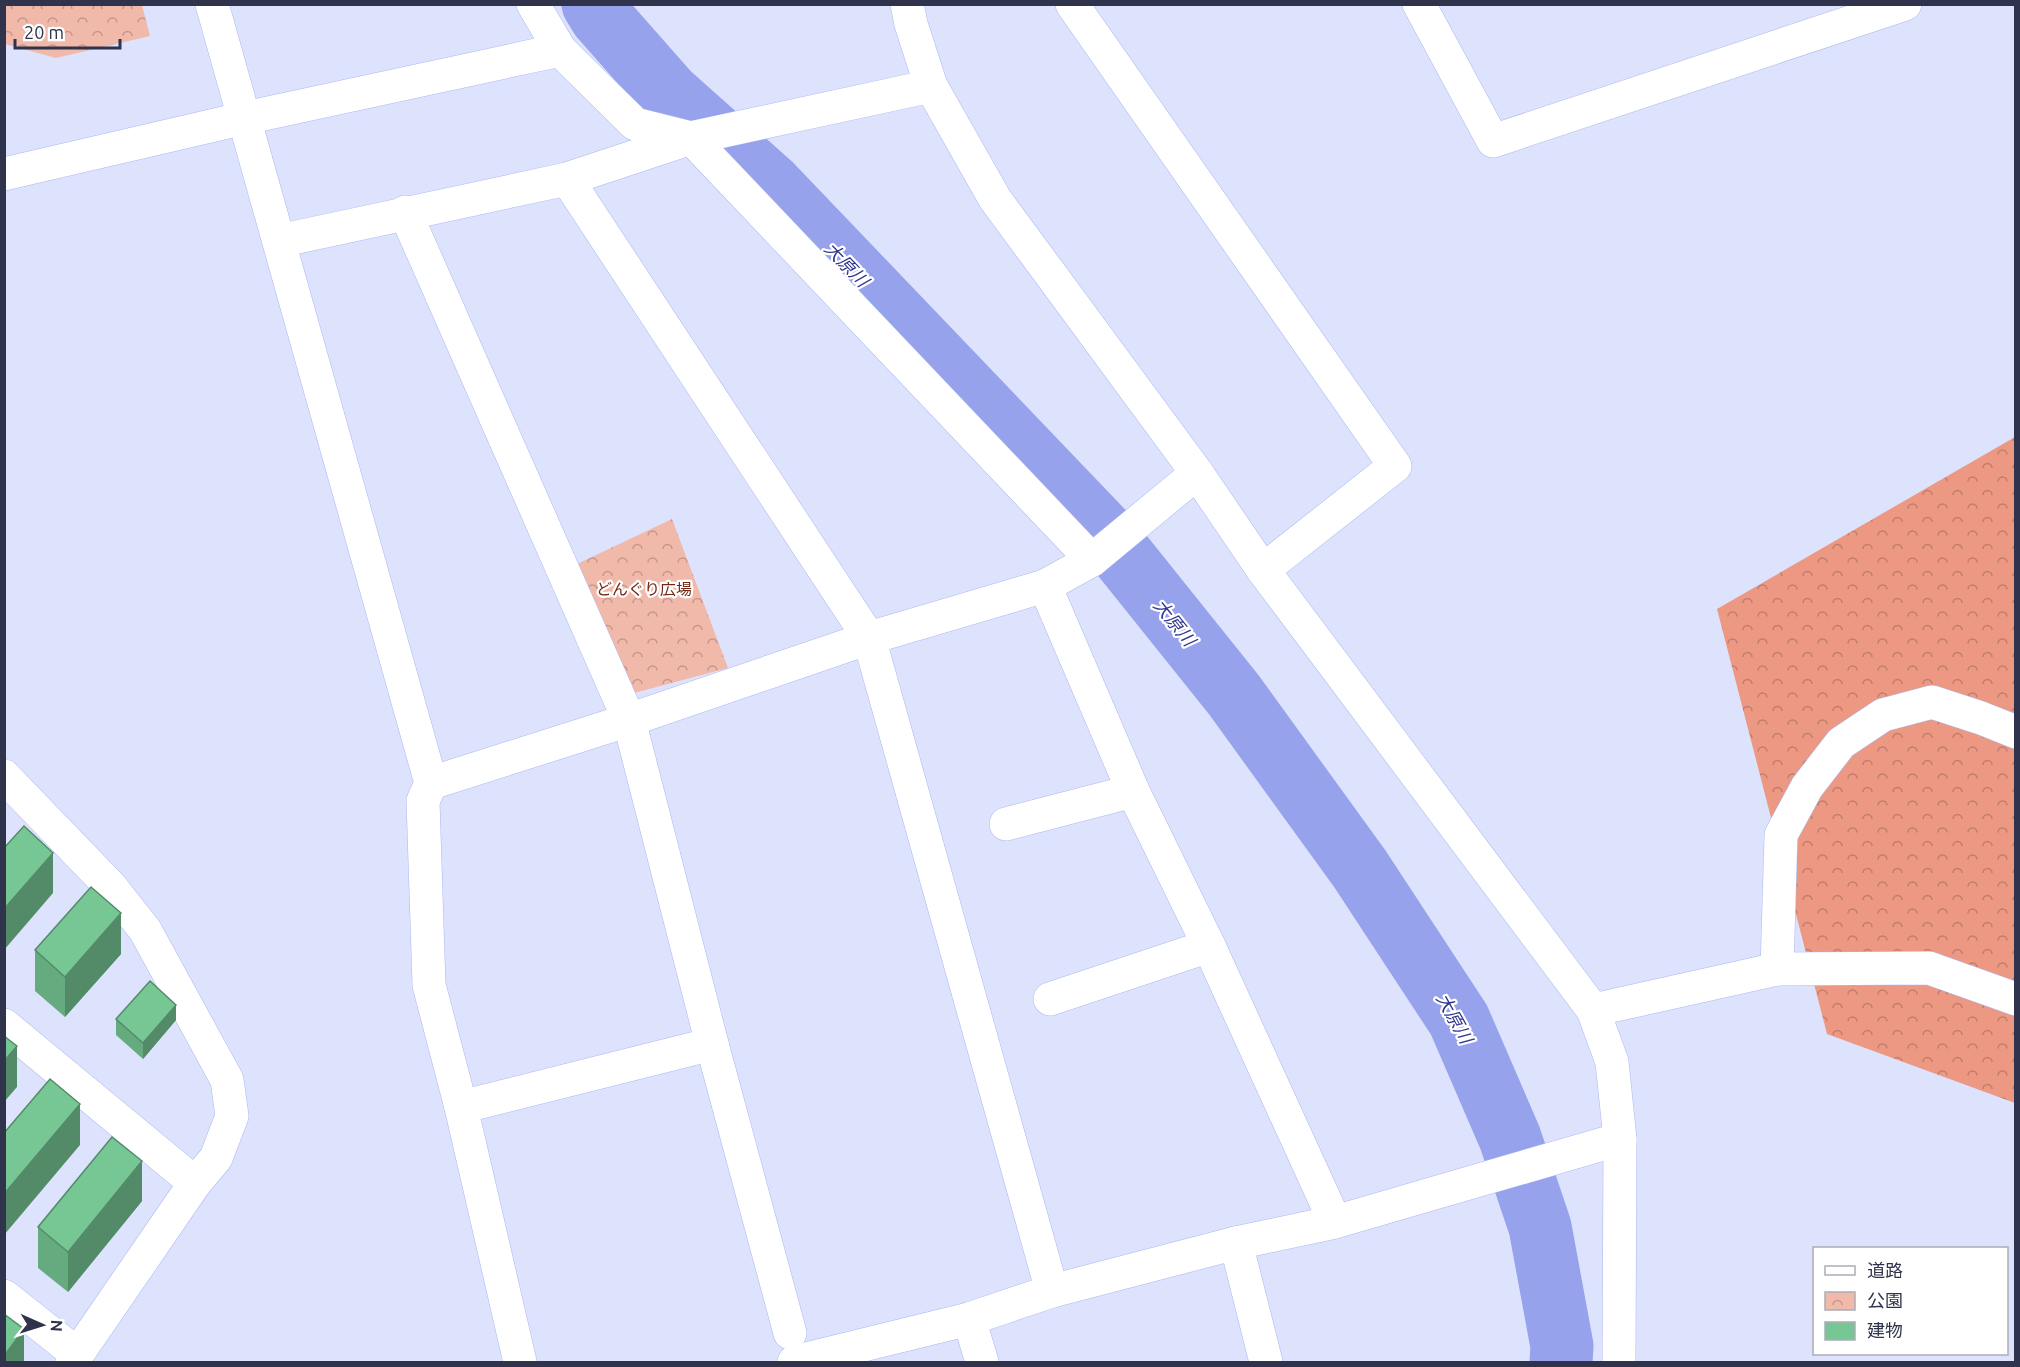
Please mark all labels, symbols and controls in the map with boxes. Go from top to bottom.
scale bar [15,12,120,50]
text: 20 m [24,22,64,42]
water label: 大原川 [821,238,874,292]
park label: どんぐり広場 [596,580,692,598]
water label: 大原川 [1150,595,1201,651]
water label: 大原川 [1433,990,1478,1048]
legend [1813,1247,2008,1355]
text: 道路 [1867,1260,1903,1280]
text: 公園 [1867,1290,1903,1310]
north arrow [12,1295,72,1355]
text: N [48,1319,66,1332]
text: 建物 [1867,1320,1903,1340]

